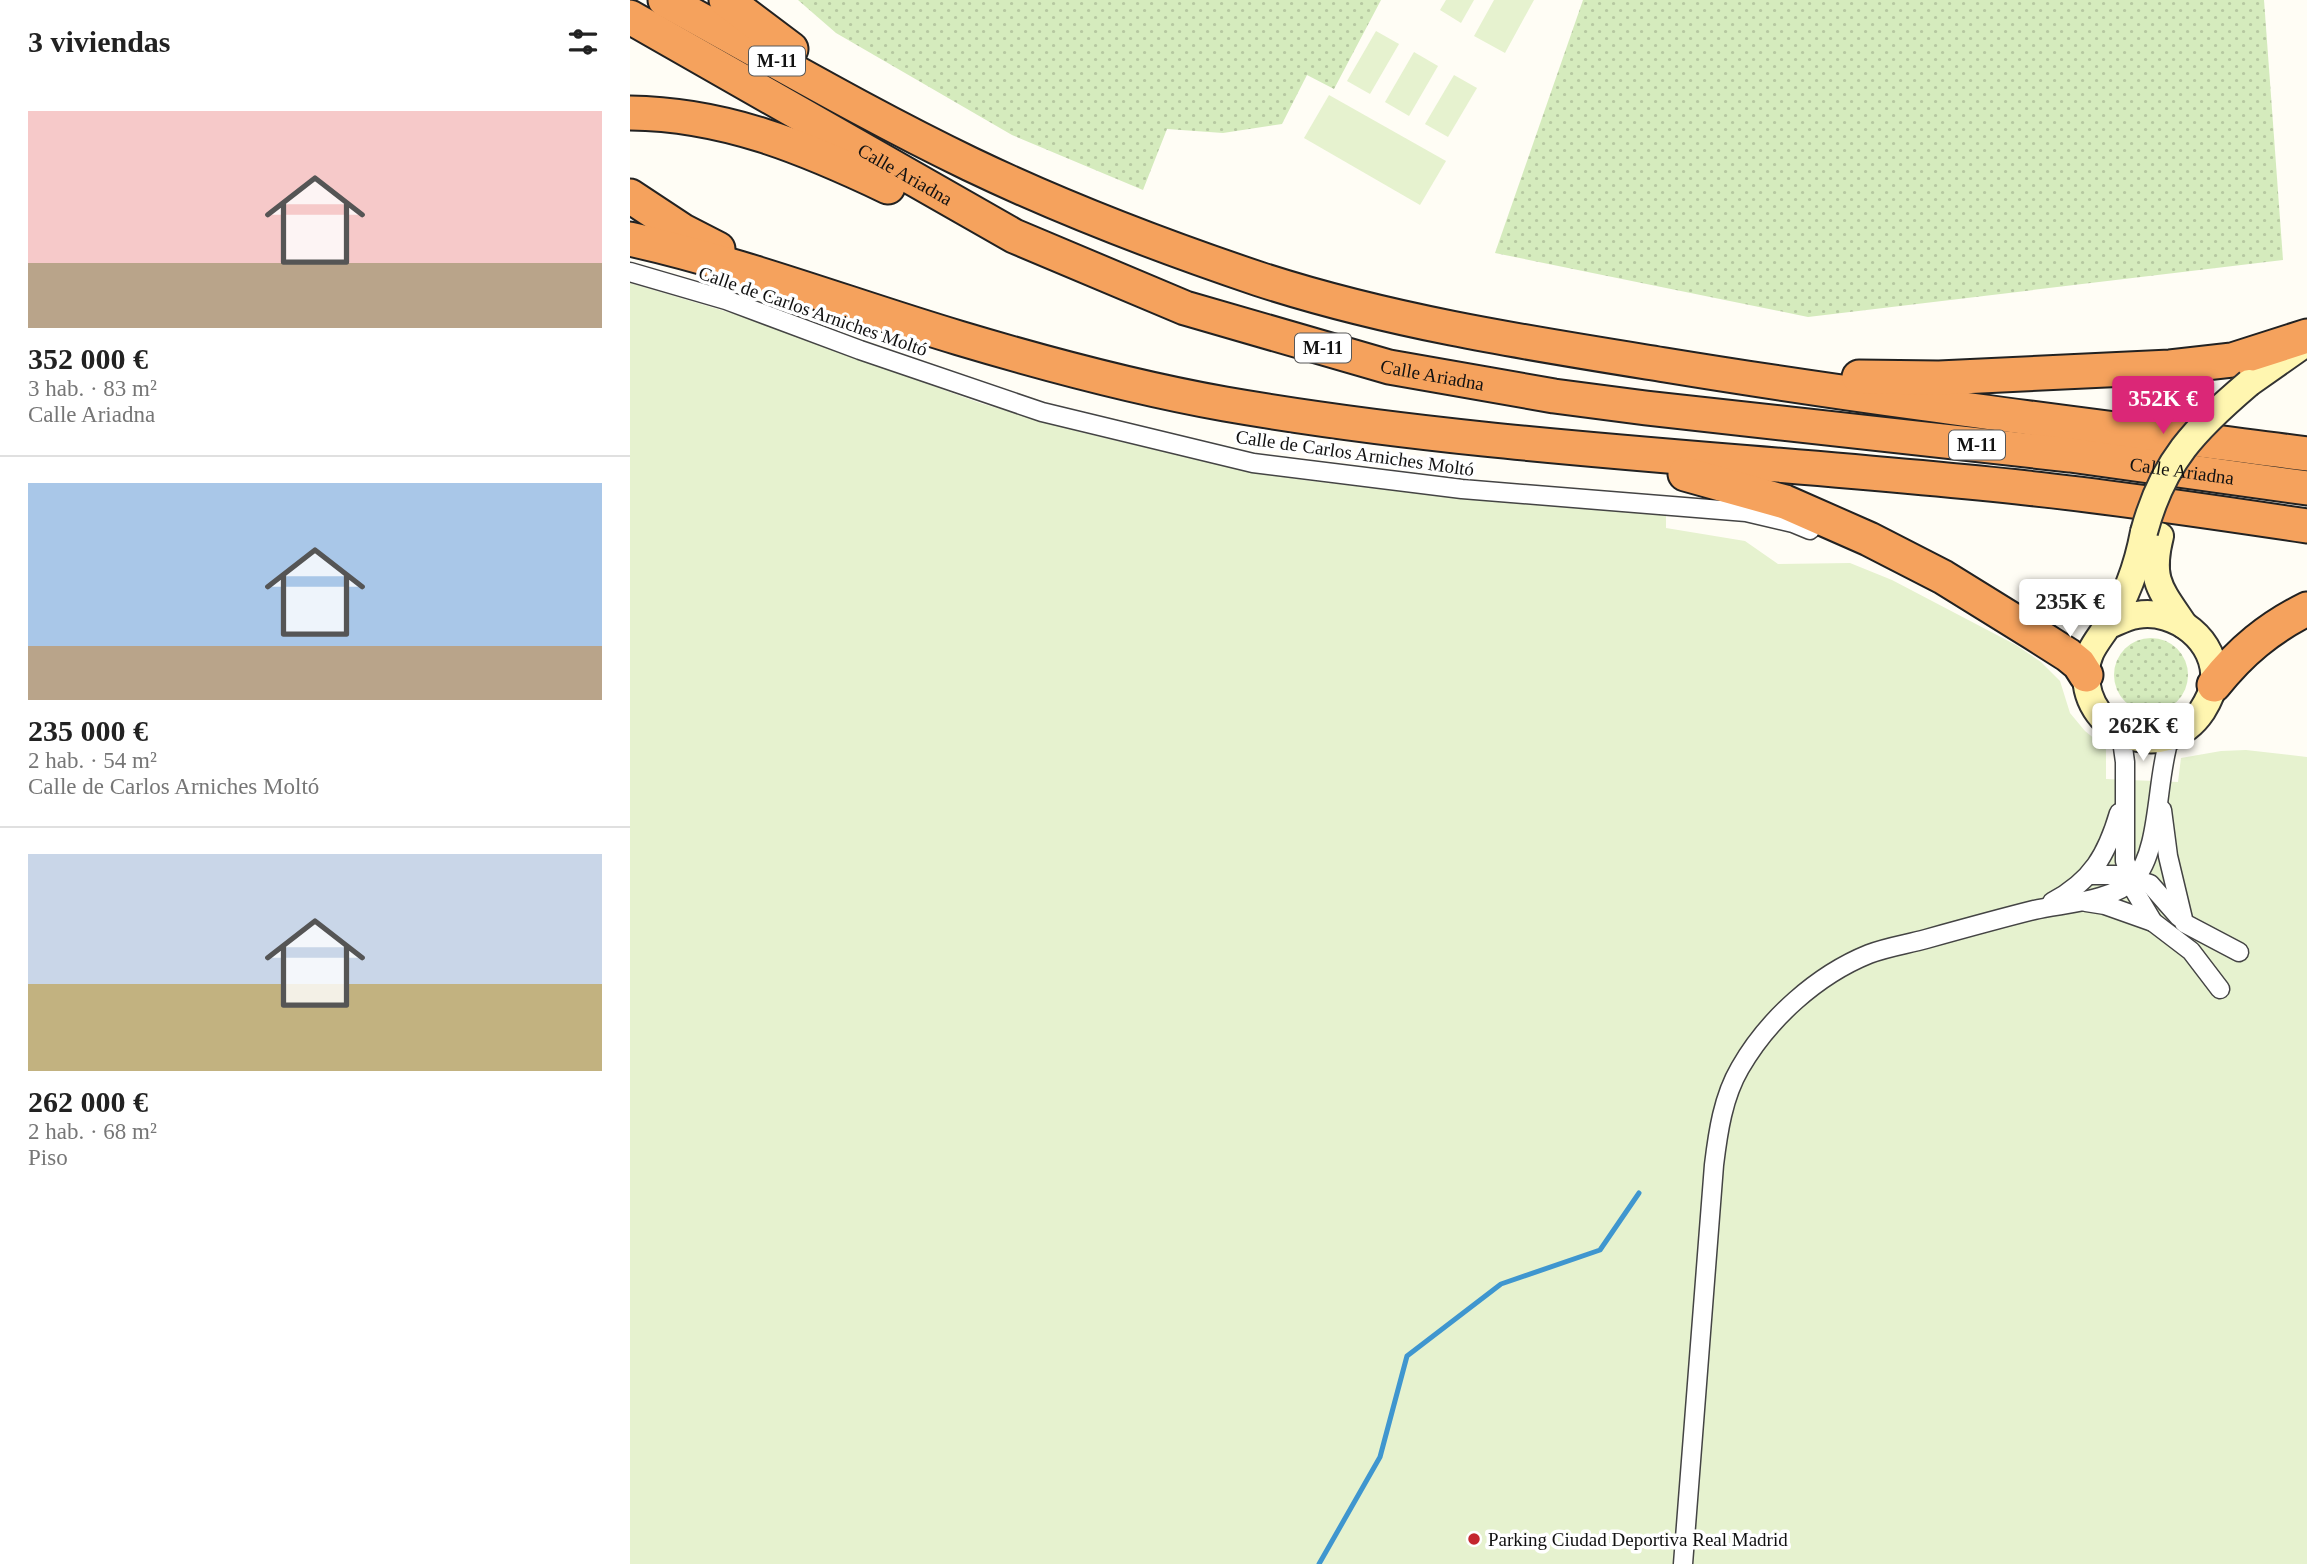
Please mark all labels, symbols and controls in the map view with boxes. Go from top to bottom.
icon: filters [564,23,602,61]
text: 3 viviendas [28,25,171,58]
road number: M-11 [749,46,805,76]
street label: Calle Ariadna [855,139,957,209]
icon: home [252,157,378,283]
street label: Calle de Carlos Arniches Moltó [696,262,930,360]
road number: M-11 [1295,334,1351,362]
text: 352 000 € [28,342,148,375]
street label: Calle Ariadna [1378,355,1486,394]
text: 3 hab. · 83 m² [28,376,157,401]
pin: 352K € [2106,376,2220,436]
text: 352K € [2128,386,2198,411]
text: Calle Ariadna [28,402,155,427]
street label: Calle de Carlos Arniches Moltó [1234,426,1476,480]
road number: M-11 [1949,430,2005,460]
street label: Calle Ariadna [2129,453,2236,488]
icon: home [252,529,378,655]
pin: 235K € [2013,580,2127,639]
text: 235K € [2035,589,2105,614]
pin: 262K € [2086,704,2200,763]
text: 262K € [2108,713,2178,738]
text: 235 000 € [28,714,148,747]
text: 2 hab. · 54 m² [28,748,157,773]
text: Calle de Carlos Arniches Moltó [28,774,319,799]
icon: home [252,900,378,1026]
text: 262 000 € [28,1085,148,1118]
text: 2 hab. · 68 m² [28,1119,157,1144]
text: Piso [28,1145,68,1170]
place label: Parking Ciudad Deportiva Real Madrid [1488,1529,1788,1550]
marker: Parking Ciudad Deportiva Real Madrid [1466,1531,1482,1547]

